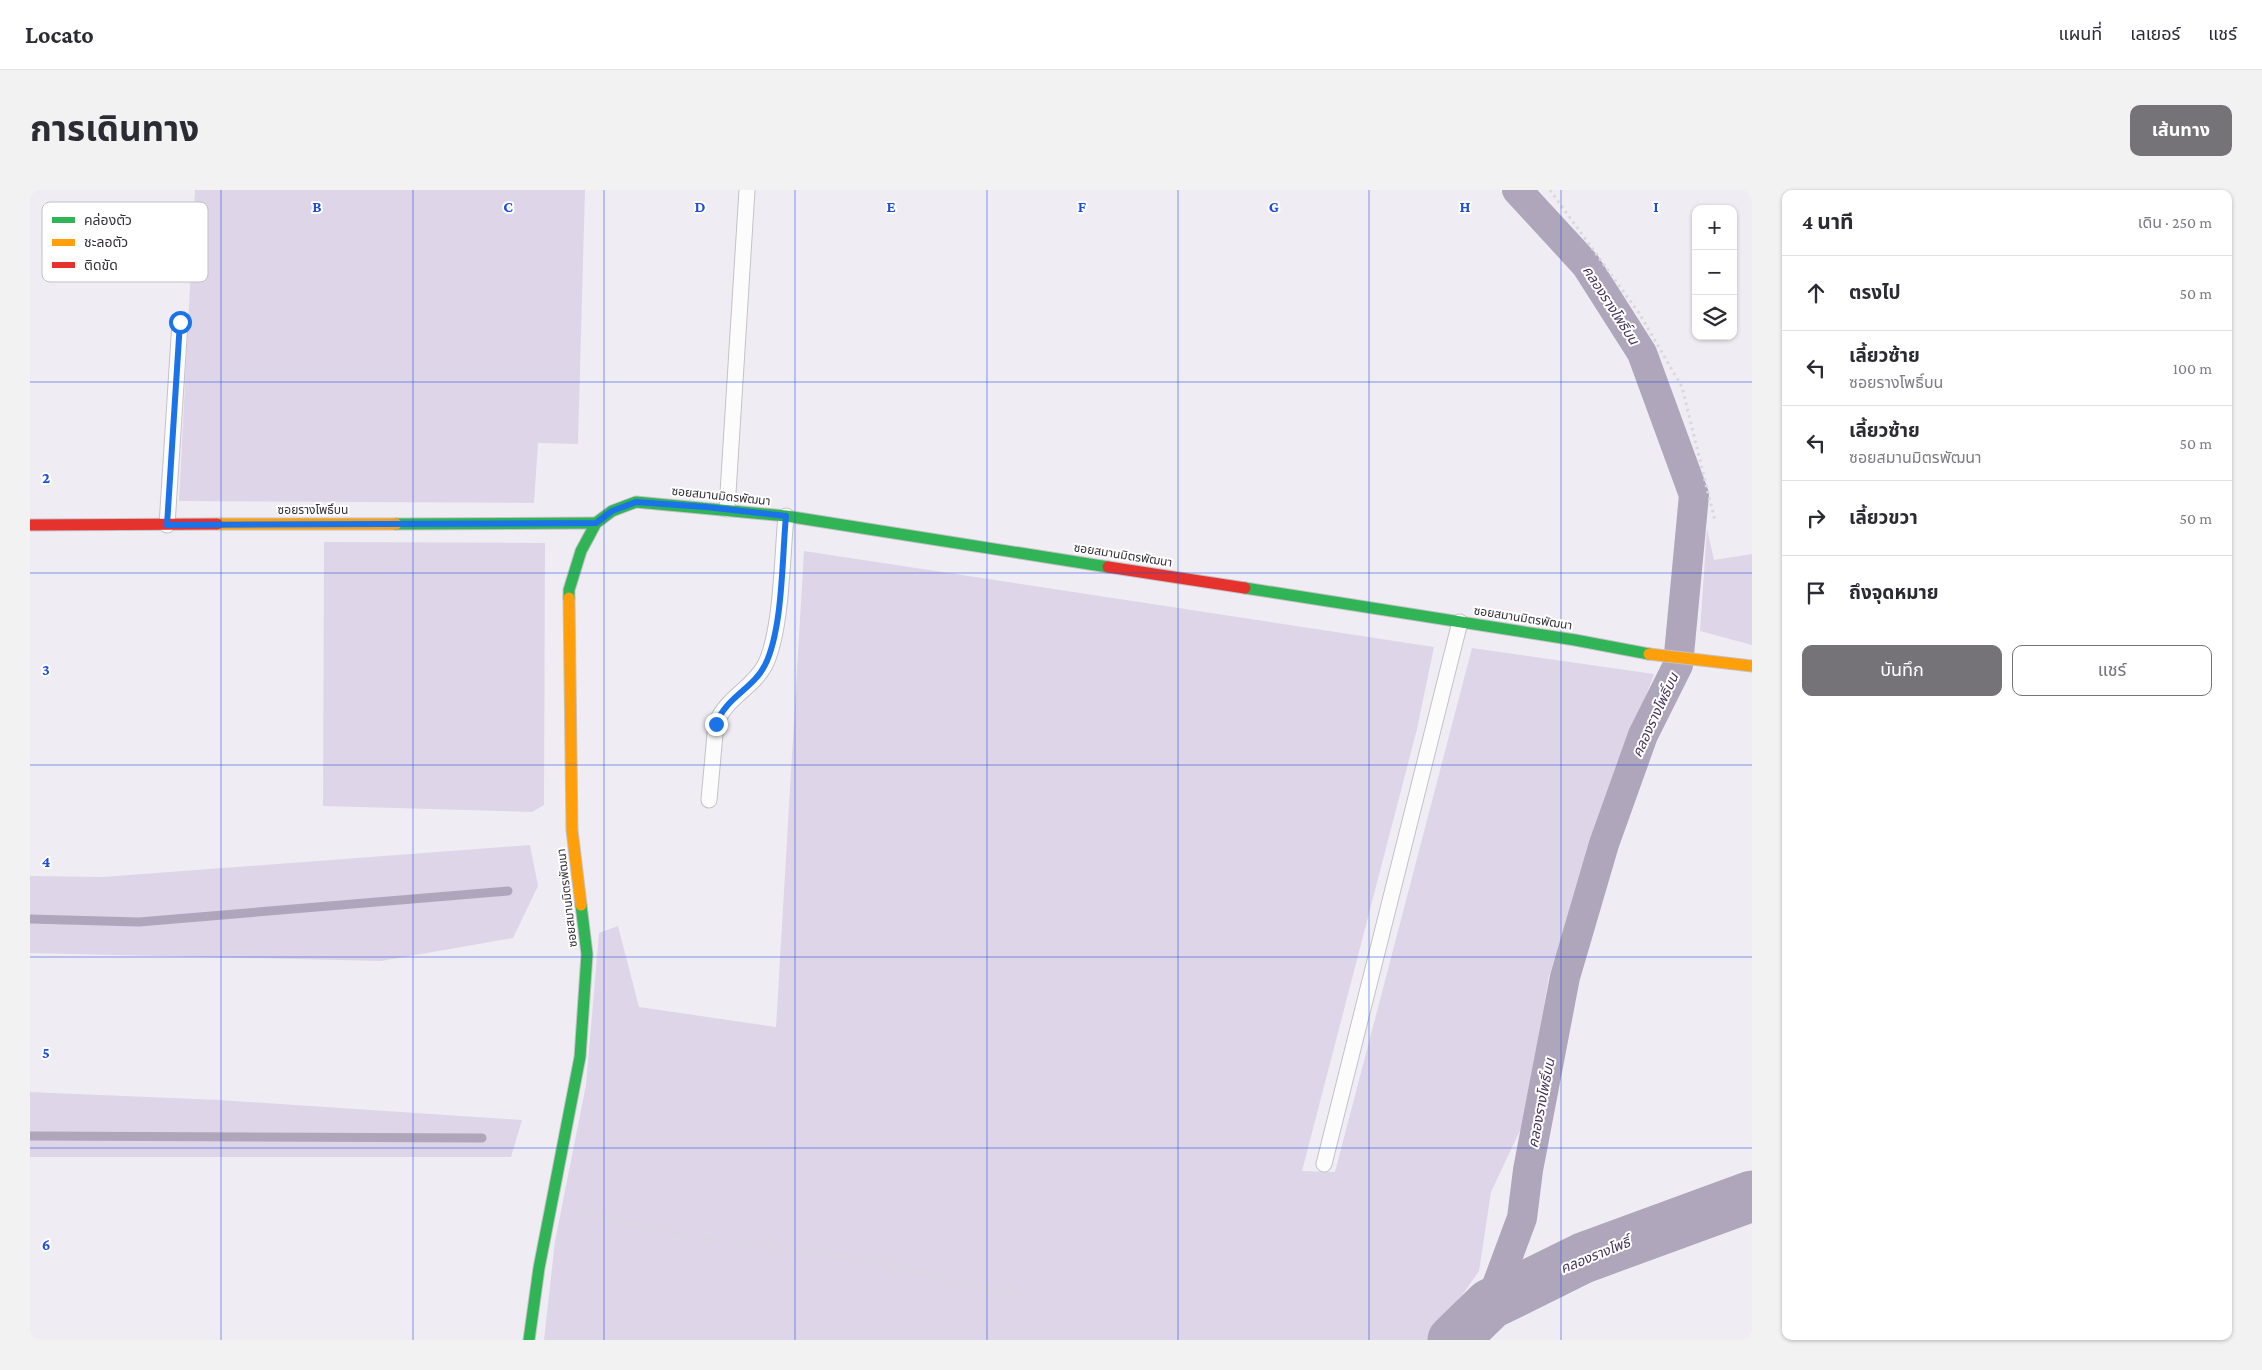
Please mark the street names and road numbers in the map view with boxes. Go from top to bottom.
street label: ซอยสมานมิตรพัฒนา [671,484,771,508]
street label: ซอยรางโพธิ์บน [278,503,348,517]
street label: ซอยสมานมิตรพัฒนา [1073,540,1173,570]
street label: ซอยสมานมิตรพัฒนา [1473,603,1573,633]
street label: ซอยสมานมิตรพัฒนา [554,848,580,948]

